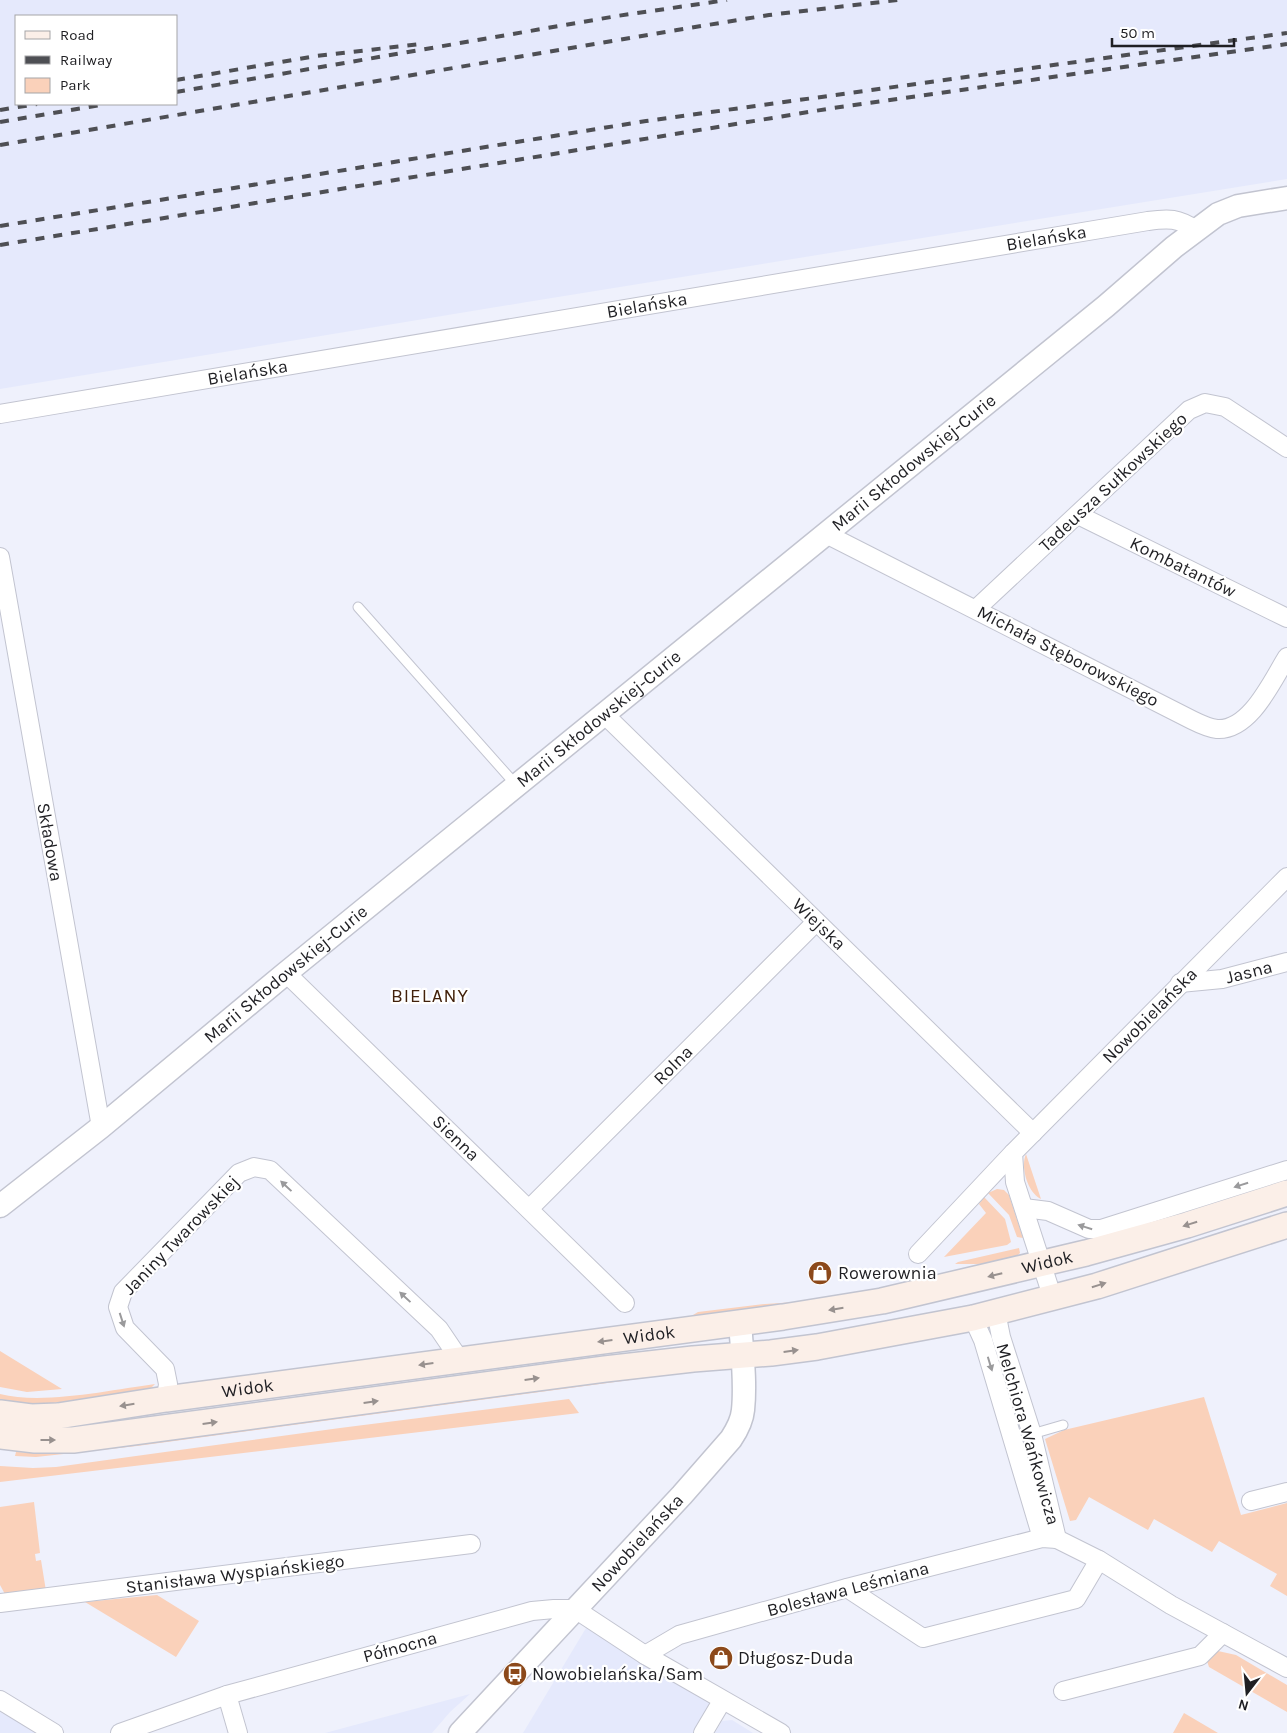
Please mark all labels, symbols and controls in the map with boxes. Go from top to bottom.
legend [15,15,178,105]
scale bar [1112,15,1234,47]
text: 50 m [1120,24,1155,42]
text: Road [60,26,95,44]
text: Railway [60,51,112,69]
text: Park [60,76,90,94]
street label: Bielańska [1004,221,1088,256]
street label: Bielańska [605,288,689,323]
street label: Bielańska [206,355,289,390]
street label: Marii Skłodowskiej-Curie [827,389,1000,536]
street label: Tadeusza Sułkowskiego [1034,408,1192,556]
street label: Kombatantów [1126,532,1240,602]
street label: Michała Stęborowskiego [974,601,1162,711]
street label: Marii Skłodowskiej-Curie [512,645,685,792]
street label: Składowa [32,801,68,883]
street label: Wiejska [788,893,850,955]
street label: Marii Skłodowskiej-Curie [199,900,372,1048]
street label: Jasna [1223,956,1275,988]
street label: Nowobielańska [1098,963,1202,1068]
district label: BIELANY [391,985,469,1007]
street label: Rolna [649,1041,697,1089]
street label: Sienna [428,1110,484,1166]
street label: Janiny Twarowskiej [118,1171,244,1299]
one-way arrow [281,1180,293,1192]
one-way arrow [1233,1181,1248,1189]
one-way arrow [1182,1220,1197,1228]
one-way arrow [1078,1222,1093,1230]
street label: Widok [1019,1245,1075,1279]
shop icon: Rowerownia [807,1260,833,1286]
place label: Rowerownia [838,1262,937,1284]
one-way arrow [987,1271,1002,1279]
one-way arrow [1092,1281,1107,1289]
one-way arrow [399,1291,411,1303]
one-way arrow [828,1305,844,1313]
one-way arrow [119,1312,127,1327]
street label: Widok [622,1320,676,1349]
one-way arrow [597,1337,613,1345]
street label: Melchiora Wańkowicza [992,1341,1064,1527]
one-way arrow [783,1346,799,1354]
one-way arrow [986,1356,994,1371]
one-way arrow [418,1360,434,1368]
street label: Widok [220,1374,275,1402]
one-way arrow [524,1375,540,1383]
one-way arrow [363,1397,379,1405]
one-way arrow [118,1402,134,1410]
one-way arrow [202,1419,218,1427]
one-way arrow [41,1436,57,1444]
street label: Nowobielańska [586,1489,688,1596]
street label: Stanisława Wyspiańskiego [124,1550,346,1598]
street label: Bolesława Leśmiana [765,1557,931,1621]
street label: Północna [361,1627,439,1667]
shop icon: Długosz-Duda [708,1645,734,1671]
place label: Długosz-Duda [738,1647,853,1669]
bus stop icon: Nowobielańska/Sam [502,1661,528,1687]
place label: Nowobielańska/Sam [532,1663,703,1685]
north arrow [1222,1668,1272,1718]
text: N [1236,1695,1251,1715]

